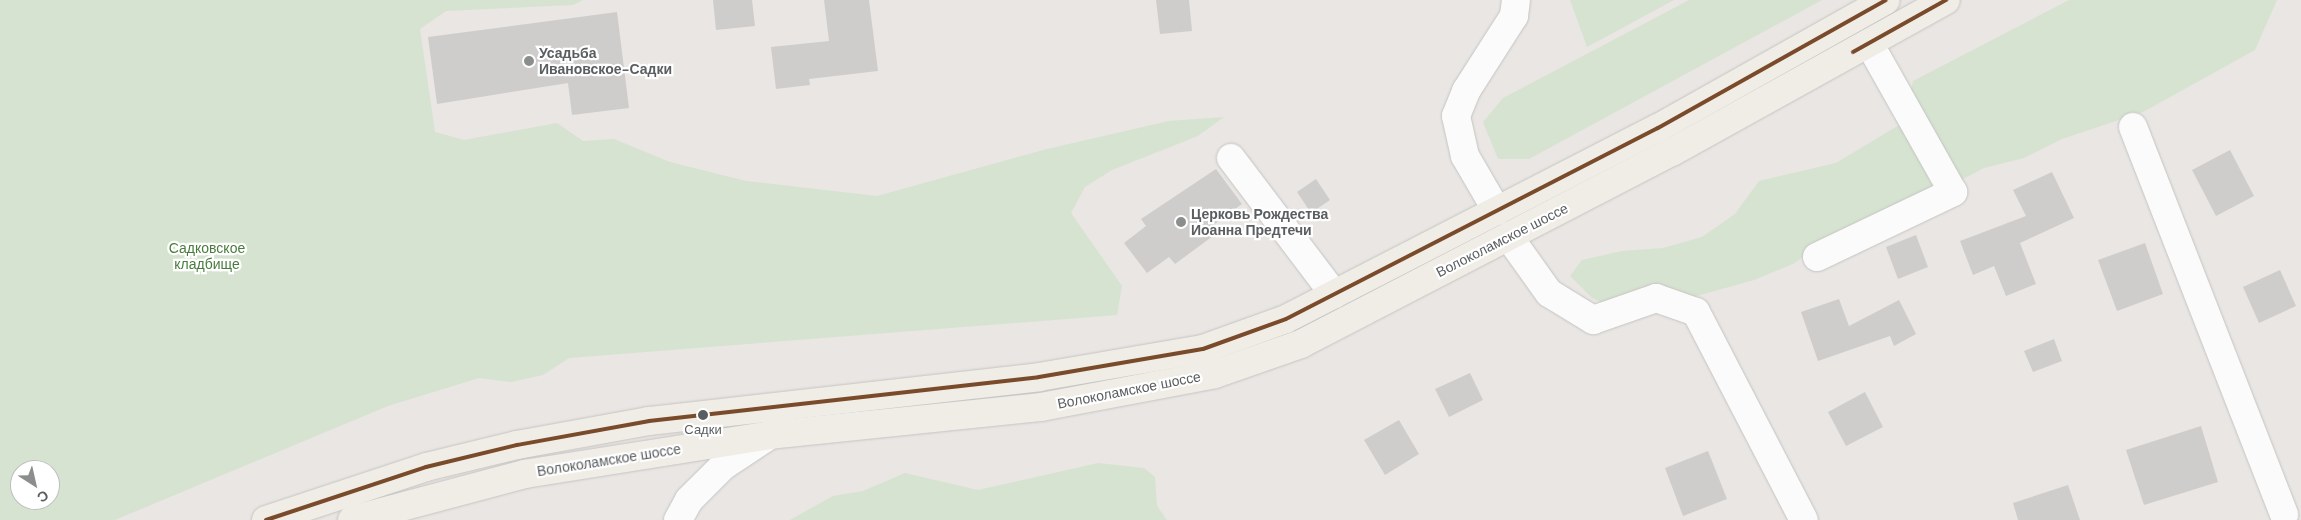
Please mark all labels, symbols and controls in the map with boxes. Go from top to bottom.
place label: Усадьба Ивановское-Садки [539,45,672,78]
marker: Усадьба Ивановское-Садки [523,55,535,67]
street label: Волоколамское шоссе [1433,199,1571,281]
place label: Церковь Рождества Иоанна Предтечи [1191,206,1328,238]
marker: Церковь Рождества Иоанна Предтечи [1175,216,1187,228]
park label: Садковское кладбище [169,240,245,272]
street label: Волоколамское шоссе [1056,368,1202,412]
marker: Садки [698,410,708,420]
place label: Садки [684,422,722,438]
street label: Волоколамское шоссе [536,440,682,480]
north arrow [10,460,60,510]
text: С [34,486,52,507]

